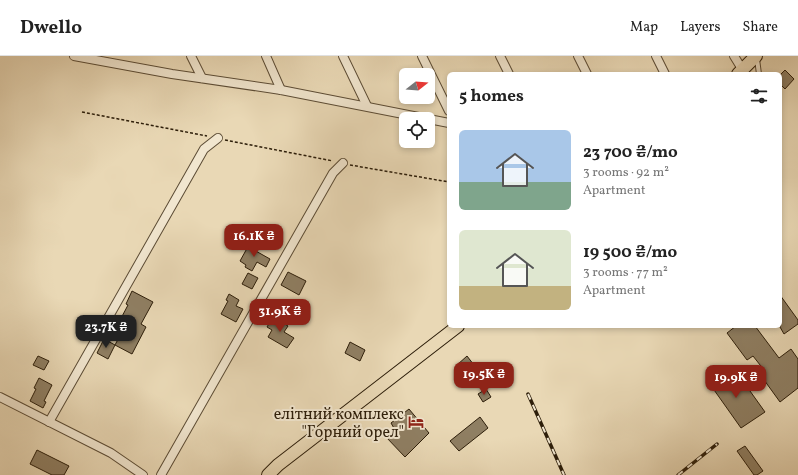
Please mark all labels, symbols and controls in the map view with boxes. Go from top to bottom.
text: Dwello [20,15,82,41]
text: Map [630,18,658,37]
text: Layers [680,18,720,37]
text: Share [742,18,778,37]
north arrow [399,68,435,104]
map controls [399,68,435,148]
text: 5 homes [459,85,524,108]
icon: filters [748,85,770,107]
button: locate [399,112,435,148]
text: 23 700 ₴/mo [583,141,678,164]
icon: home [491,146,539,194]
text: 3 rooms · 92 m² [583,164,669,182]
text: Apartment [583,182,646,200]
pin: 16.1K ₴ [217,224,291,258]
text: 16.1K ₴ [233,228,275,246]
text: 19 500 ₴/mo [583,241,677,264]
icon: home [491,246,539,294]
text: 3 rooms · 77 m² [583,264,668,282]
text: Apartment [583,282,646,300]
pin: 31.9K ₴ [243,299,317,333]
text: 31.9K ₴ [259,303,301,321]
pin: 23.7K ₴ [69,315,143,349]
text: 23.7K ₴ [85,319,127,337]
pin: 19.5K ₴ [447,362,521,396]
pin: 19.9K ₴ [699,365,773,399]
text: 19.5K ₴ [463,366,505,384]
text: 19.9K ₴ [714,369,758,387]
place label: елітний комплекс "Горний орел" [274,404,404,444]
hotel icon: елітний комплекс "Горний орел" [407,413,425,431]

